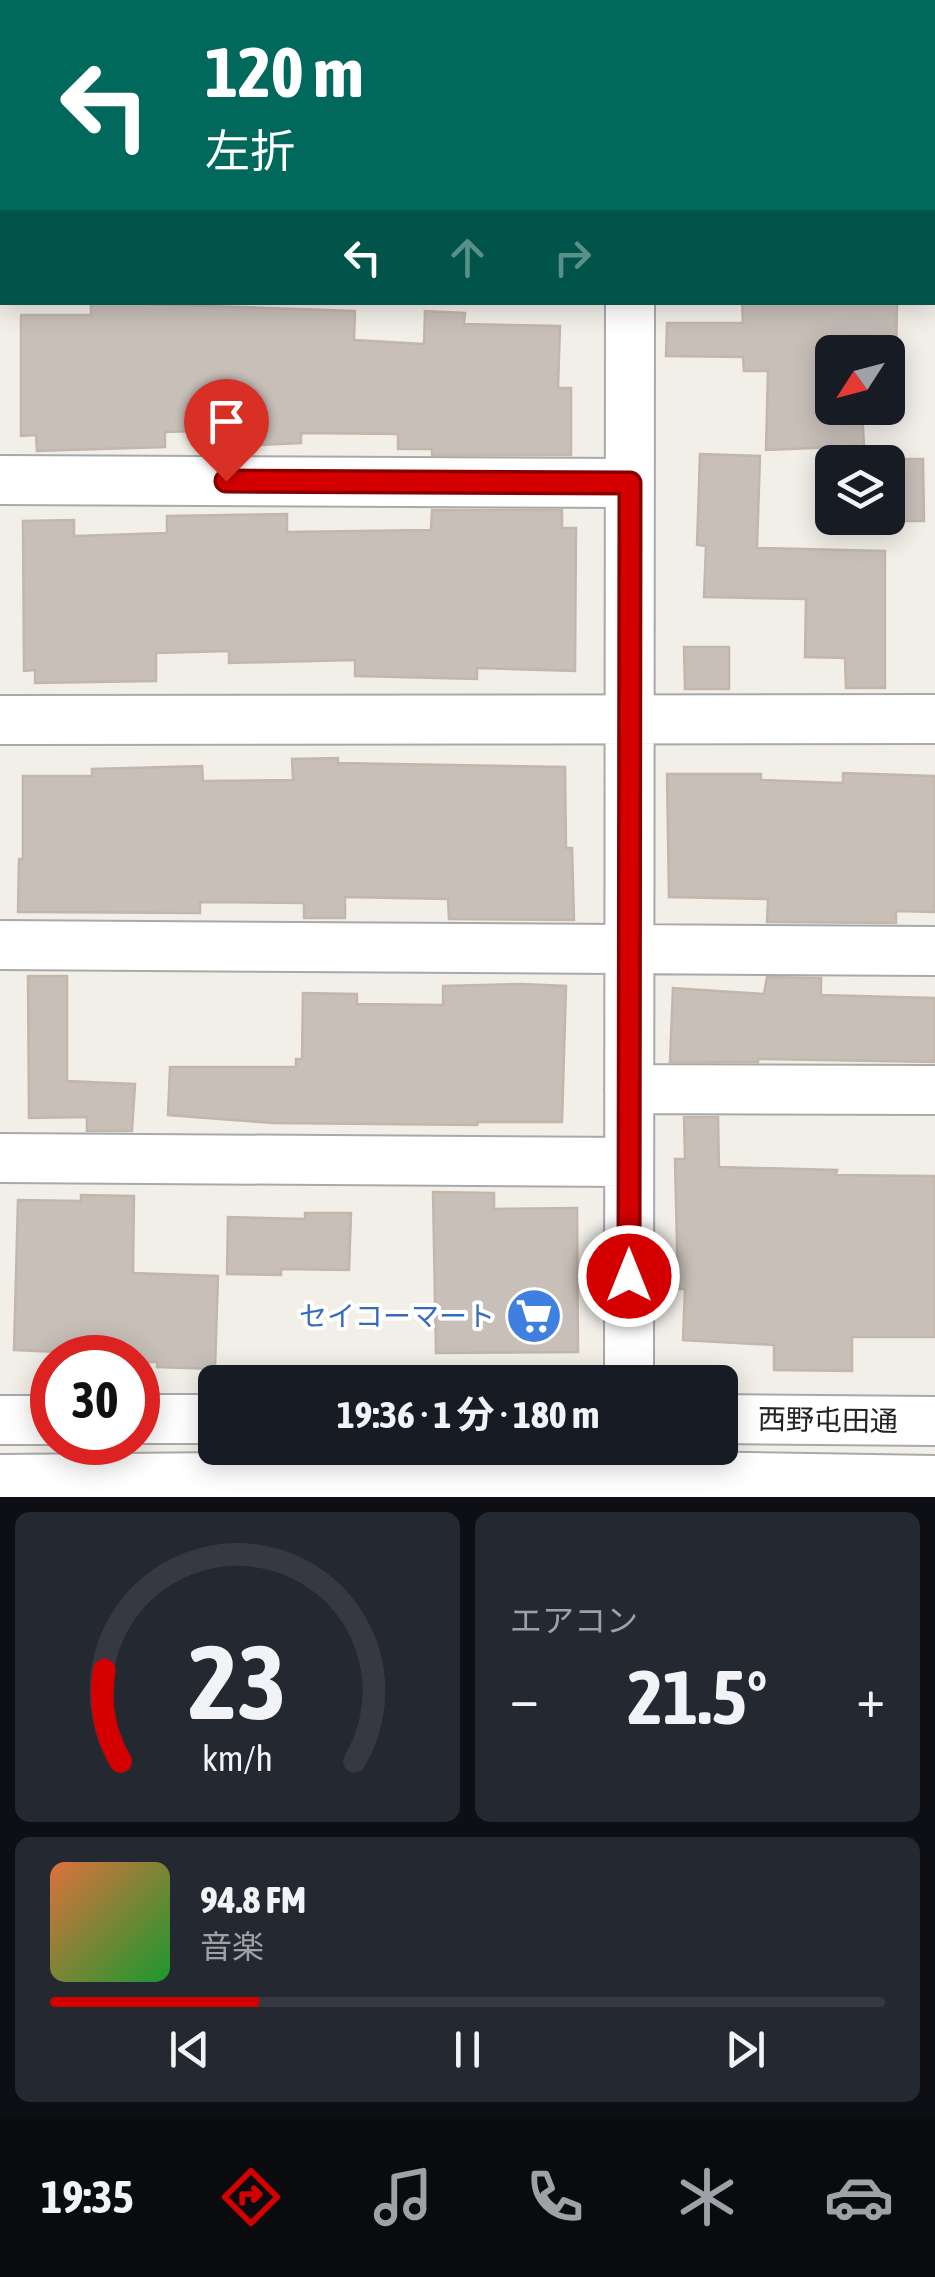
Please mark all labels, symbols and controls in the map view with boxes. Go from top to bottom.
text: 120 m [205,32,364,112]
icon: left [40,40,170,170]
text: 左折 [205,125,295,177]
icon: left [335,230,390,285]
icon: ahead [440,230,495,285]
icon: right [545,230,600,285]
north arrow [815,335,905,425]
map controls [815,335,905,535]
pin [184,379,269,482]
icon: arrive [199,394,254,449]
button: layers [815,445,905,535]
position arrow [577,1224,681,1328]
supermarket icon: セイコーマート [504,1286,564,1346]
place label: セイコーマート [299,1300,495,1332]
speed limit sign: 30 [30,1335,160,1465]
text: 19:36 · 1 分 · 180 m [337,1393,599,1436]
street label: 西野屯田通 [758,1403,898,1437]
text: エアコン [510,1602,638,1639]
text: 23 [189,1622,286,1741]
text: 21.5° [628,1654,767,1740]
text: − [510,1666,539,1729]
text: + [856,1666,885,1729]
text: km/h [202,1738,273,1779]
text: 94.8 FM [200,1878,306,1921]
text: 音楽 [200,1928,264,1965]
icon: previous [162,2022,217,2077]
icon: pause [440,2022,495,2077]
icon: next [718,2022,773,2077]
icon: directions [216,2162,286,2232]
icon: music [368,2162,438,2232]
icon: phone [520,2162,590,2232]
icon: climate [672,2162,742,2232]
icon: car [824,2162,894,2232]
text: 19:35 [41,2171,134,2223]

